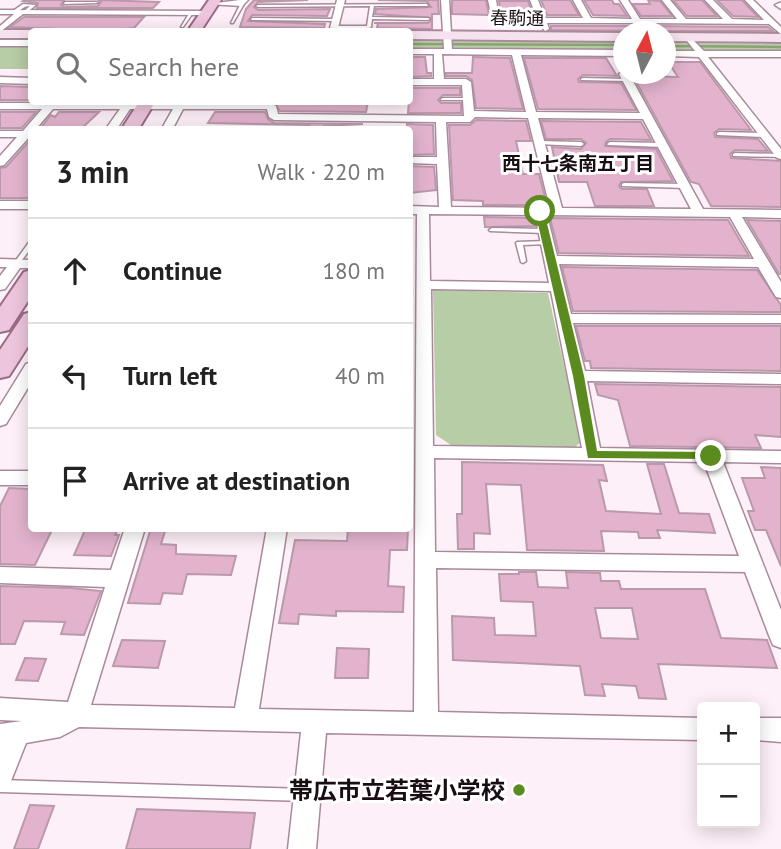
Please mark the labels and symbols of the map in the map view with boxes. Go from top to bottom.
street label: 春駒通 [490,6,544,30]
north arrow [613,21,676,84]
district label: 西十七条南五丁目 [502,151,654,175]
route start [524,195,555,226]
route end [695,440,726,471]
place label: 帯広市立若葉小学校 [289,775,505,806]
marker: 帯広市立若葉小学校 [511,782,527,798]

